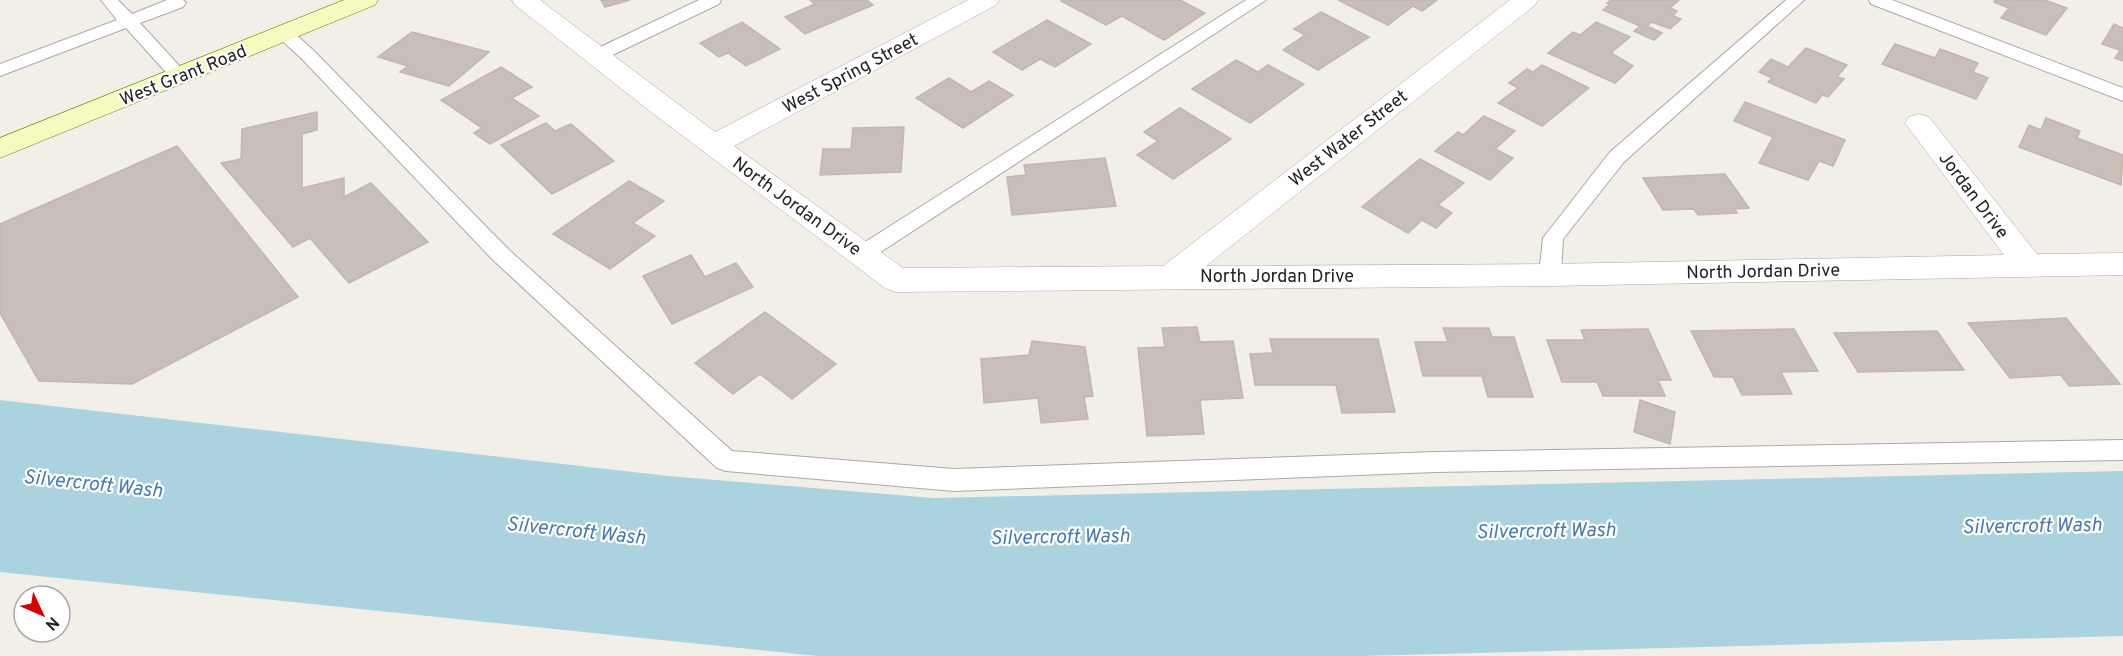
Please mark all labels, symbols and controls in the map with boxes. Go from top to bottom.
street label: West Spring Street [779,29,922,120]
street label: West Grant Road [117,40,250,112]
street label: West Water Street [1285,86,1413,193]
street label: Jordan Drive [1933,148,2013,244]
street label: North Jordan Drive [727,153,865,262]
street label: North Jordan Drive [1686,260,1840,285]
street label: North Jordan Drive [1200,266,1354,289]
water label: Silvercroft Wash [22,465,164,505]
water label: Silvercroft Wash [505,512,647,552]
water label: Silvercroft Wash [1962,513,2102,541]
water label: Silvercroft Wash [1476,518,1616,546]
water label: Silvercroft Wash [990,524,1130,552]
north arrow [12,584,72,644]
text: N [40,612,63,634]

